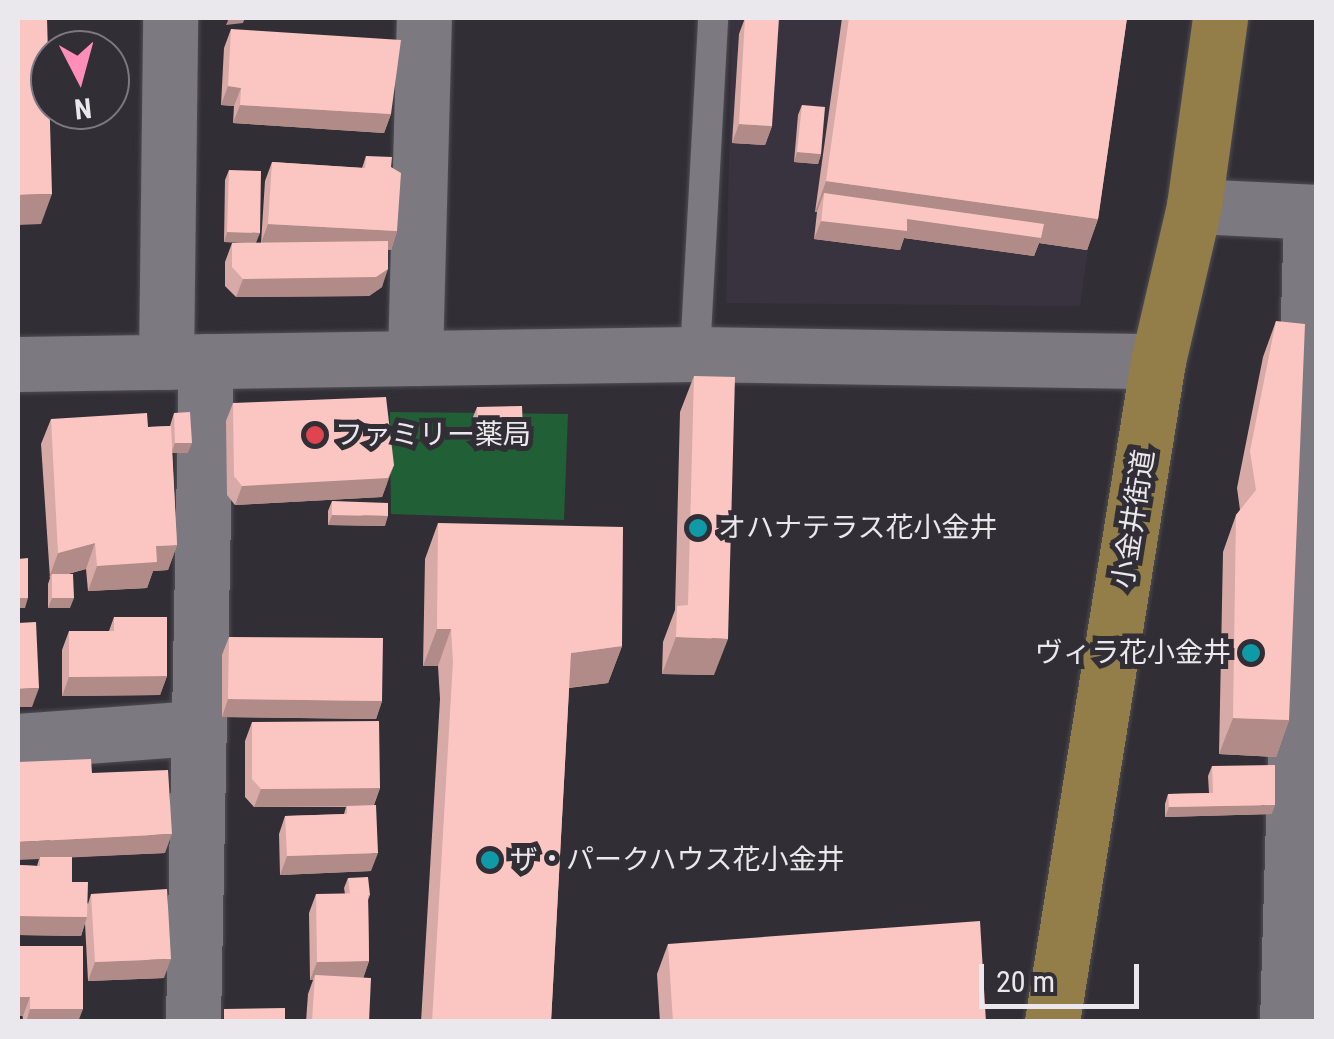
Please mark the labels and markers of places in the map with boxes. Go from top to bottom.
place label: ファミリー薬局 [335,418,531,452]
marker: ファミリー薬局 [304,424,326,446]
place label: オハナテラス花小金井 [718,511,998,545]
marker: オハナテラス花小金井 [687,517,709,539]
place label: ヴィラ花小金井 [1035,636,1231,670]
marker: ヴィラ花小金井 [1240,642,1262,664]
place label: ザ・パークハウス花小金井 [510,843,846,877]
marker: ザ・パークハウス花小金井 [479,849,501,871]

